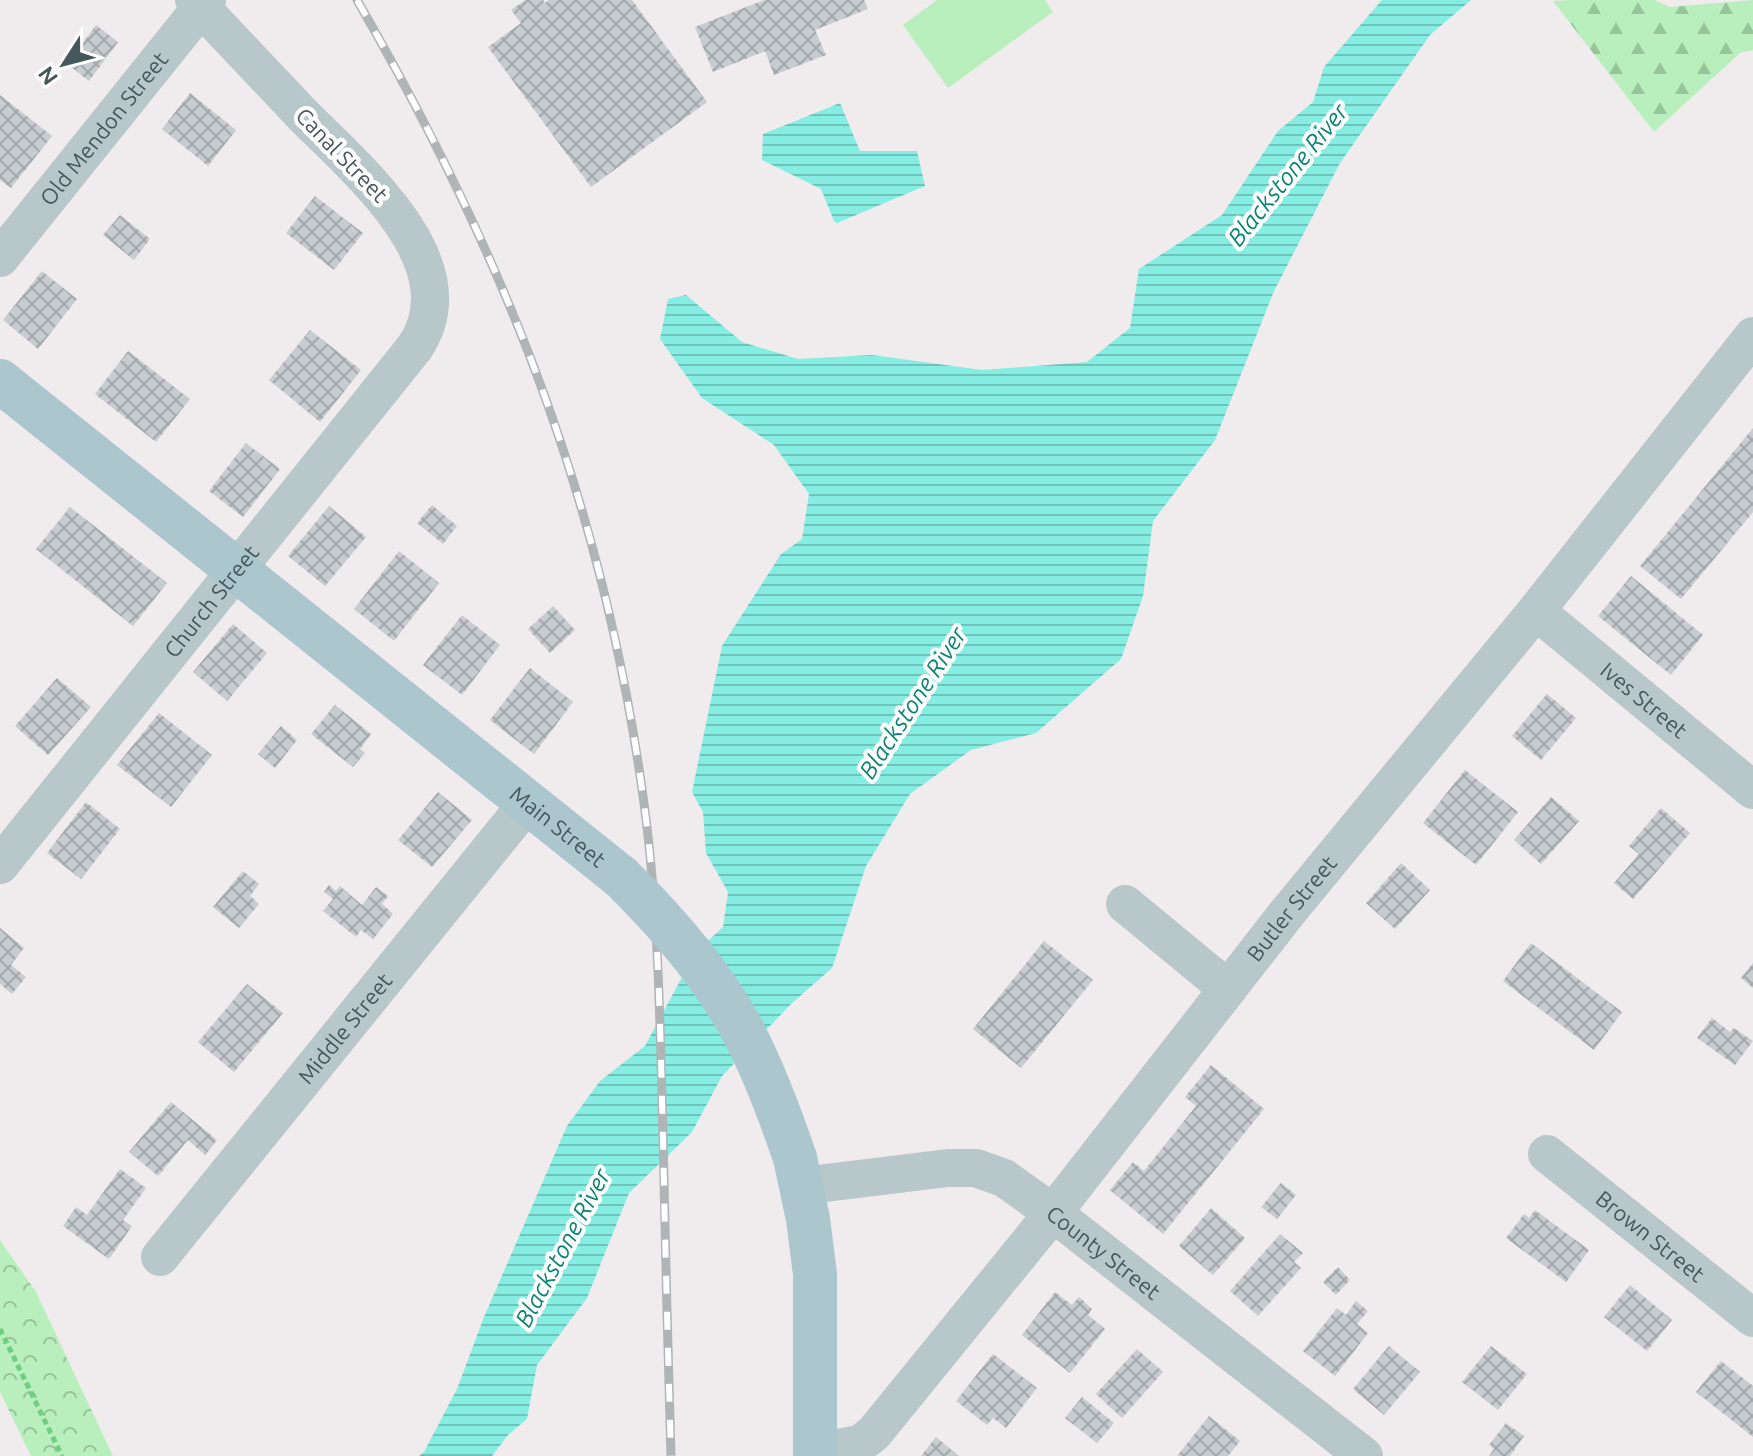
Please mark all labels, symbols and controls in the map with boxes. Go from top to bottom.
north arrow [24,24,104,104]
street label: Old Mendon Street [34,46,173,210]
text: N [32,62,62,90]
water label: Blackstone River [1222,98,1354,251]
street label: Canal Street [291,102,394,207]
street label: Church Street [159,540,264,662]
water label: Blackstone River [854,621,972,783]
street label: Ives Street [1596,657,1693,743]
street label: Main Street [506,781,611,872]
street label: Butler Street [1241,850,1341,966]
street label: Middle Street [292,968,397,1088]
water label: Blackstone River [510,1164,616,1331]
street label: Brown Street [1591,1185,1710,1287]
street label: County Street [1042,1200,1166,1304]

